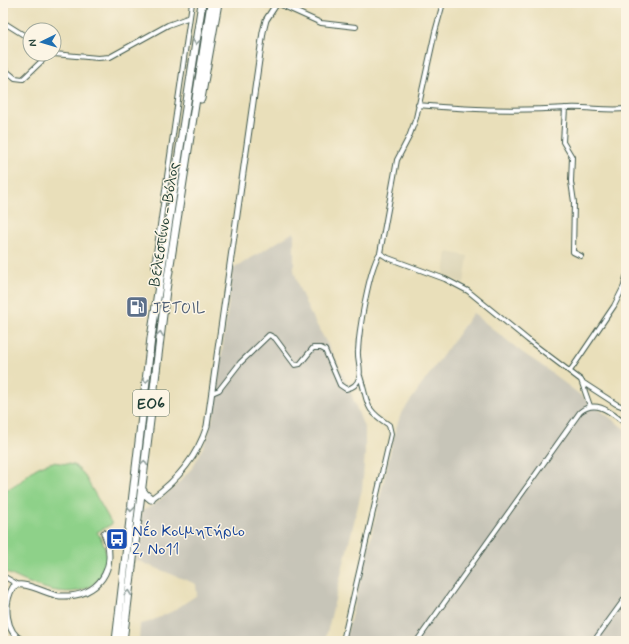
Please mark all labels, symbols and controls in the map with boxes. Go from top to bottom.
north arrow [22,22,62,62]
one-way arrow [192,38,201,45]
text: N [26,39,40,47]
street label: Βελεστίνο - Βόλος [144,161,185,288]
fuel station icon: JETOIL [124,294,150,320]
place label: JETOIL [152,298,206,319]
one-way arrow [155,331,164,338]
one-way arrow [142,377,151,383]
road number: ΕΟ6 [133,390,169,416]
one-way arrow [139,460,148,466]
one-way arrow [127,506,136,512]
place label: Νέο Κοιμητήριο 2, Νο11 [132,520,245,560]
bus stop icon: Νέο Κοιμητήριο 2, Νο11 [104,526,130,552]
one-way arrow [124,589,133,596]

